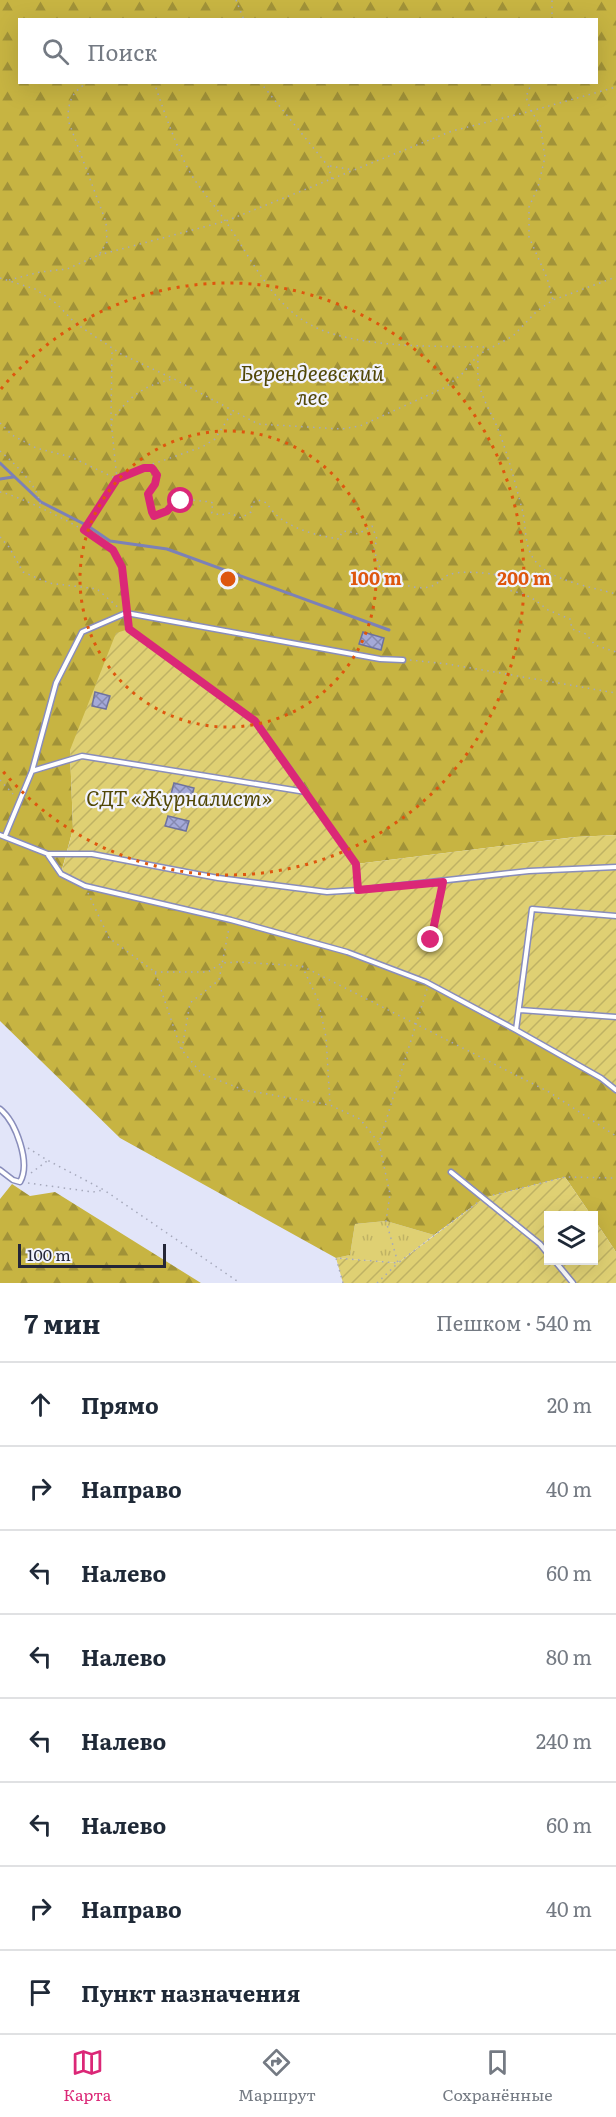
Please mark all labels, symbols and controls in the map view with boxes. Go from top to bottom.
search box [18,18,598,84]
icon: search [39,35,72,68]
text: Поиск [87,35,157,68]
park label: Берендеевский лес [240,356,385,411]
route start [167,487,193,513]
text: 100 m [350,564,402,591]
text: 200 m [497,564,551,591]
centre of rings [218,569,238,589]
park label: СДТ «Журналист» [86,781,272,812]
route end [417,926,443,952]
map controls [544,1211,598,1265]
button: layers [544,1211,598,1265]
scale bar [18,1241,166,1268]
text: 100 m [27,1242,71,1266]
text: 7 мин [24,1303,100,1342]
text: Пешком · 540 m [436,1307,592,1337]
icon: ahead [24,1388,57,1421]
text: Прямо [81,1388,159,1421]
text: 20 m [547,1389,592,1419]
icon: right [24,1472,57,1505]
text: Направо [81,1472,182,1505]
text: 40 m [546,1473,592,1503]
icon: left [24,1556,57,1589]
text: Налево [81,1556,166,1589]
text: 60 m [546,1557,592,1587]
icon: left [24,1640,57,1673]
text: Налево [81,1640,166,1673]
text: 80 m [546,1641,592,1671]
icon: left [24,1724,57,1757]
text: Налево [81,1724,166,1757]
text: 240 m [536,1725,592,1755]
icon: left [24,1808,57,1841]
text: Налево [81,1808,166,1841]
text: 60 m [546,1809,592,1839]
icon: right [24,1892,57,1925]
text: Направо [81,1892,182,1925]
text: 40 m [546,1893,592,1923]
icon: arrive [24,1976,57,2009]
text: Пункт назначения [81,1976,300,2009]
tab: Карта [63,2046,111,2106]
tab: Маршрут [238,2046,316,2106]
tab: Сохранённые [443,2046,553,2106]

